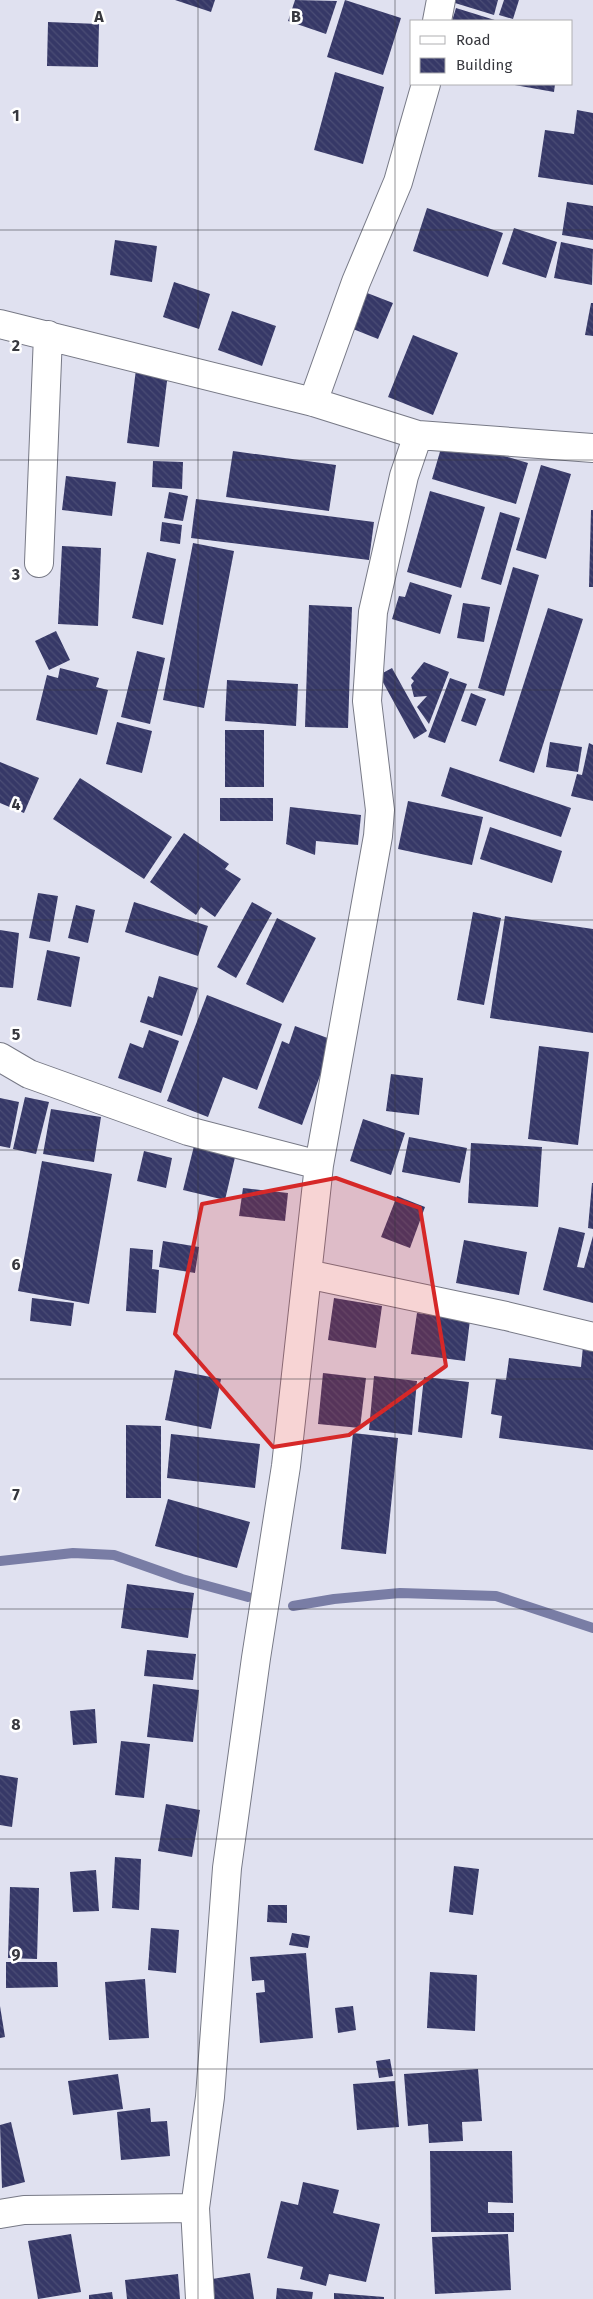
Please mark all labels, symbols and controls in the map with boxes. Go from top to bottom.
text: A [93,7,104,26]
text: B [291,7,301,26]
legend [410,20,573,85]
text: Road [456,31,491,49]
text: Building [456,56,512,74]
text: 1 [12,106,20,125]
text: 2 [12,336,20,355]
text: 3 [11,565,20,584]
text: 4 [11,795,21,814]
text: 5 [12,1025,21,1044]
text: 6 [11,1255,21,1274]
text: 7 [12,1485,20,1504]
text: 8 [11,1715,21,1734]
text: 9 [12,1945,21,1964]

